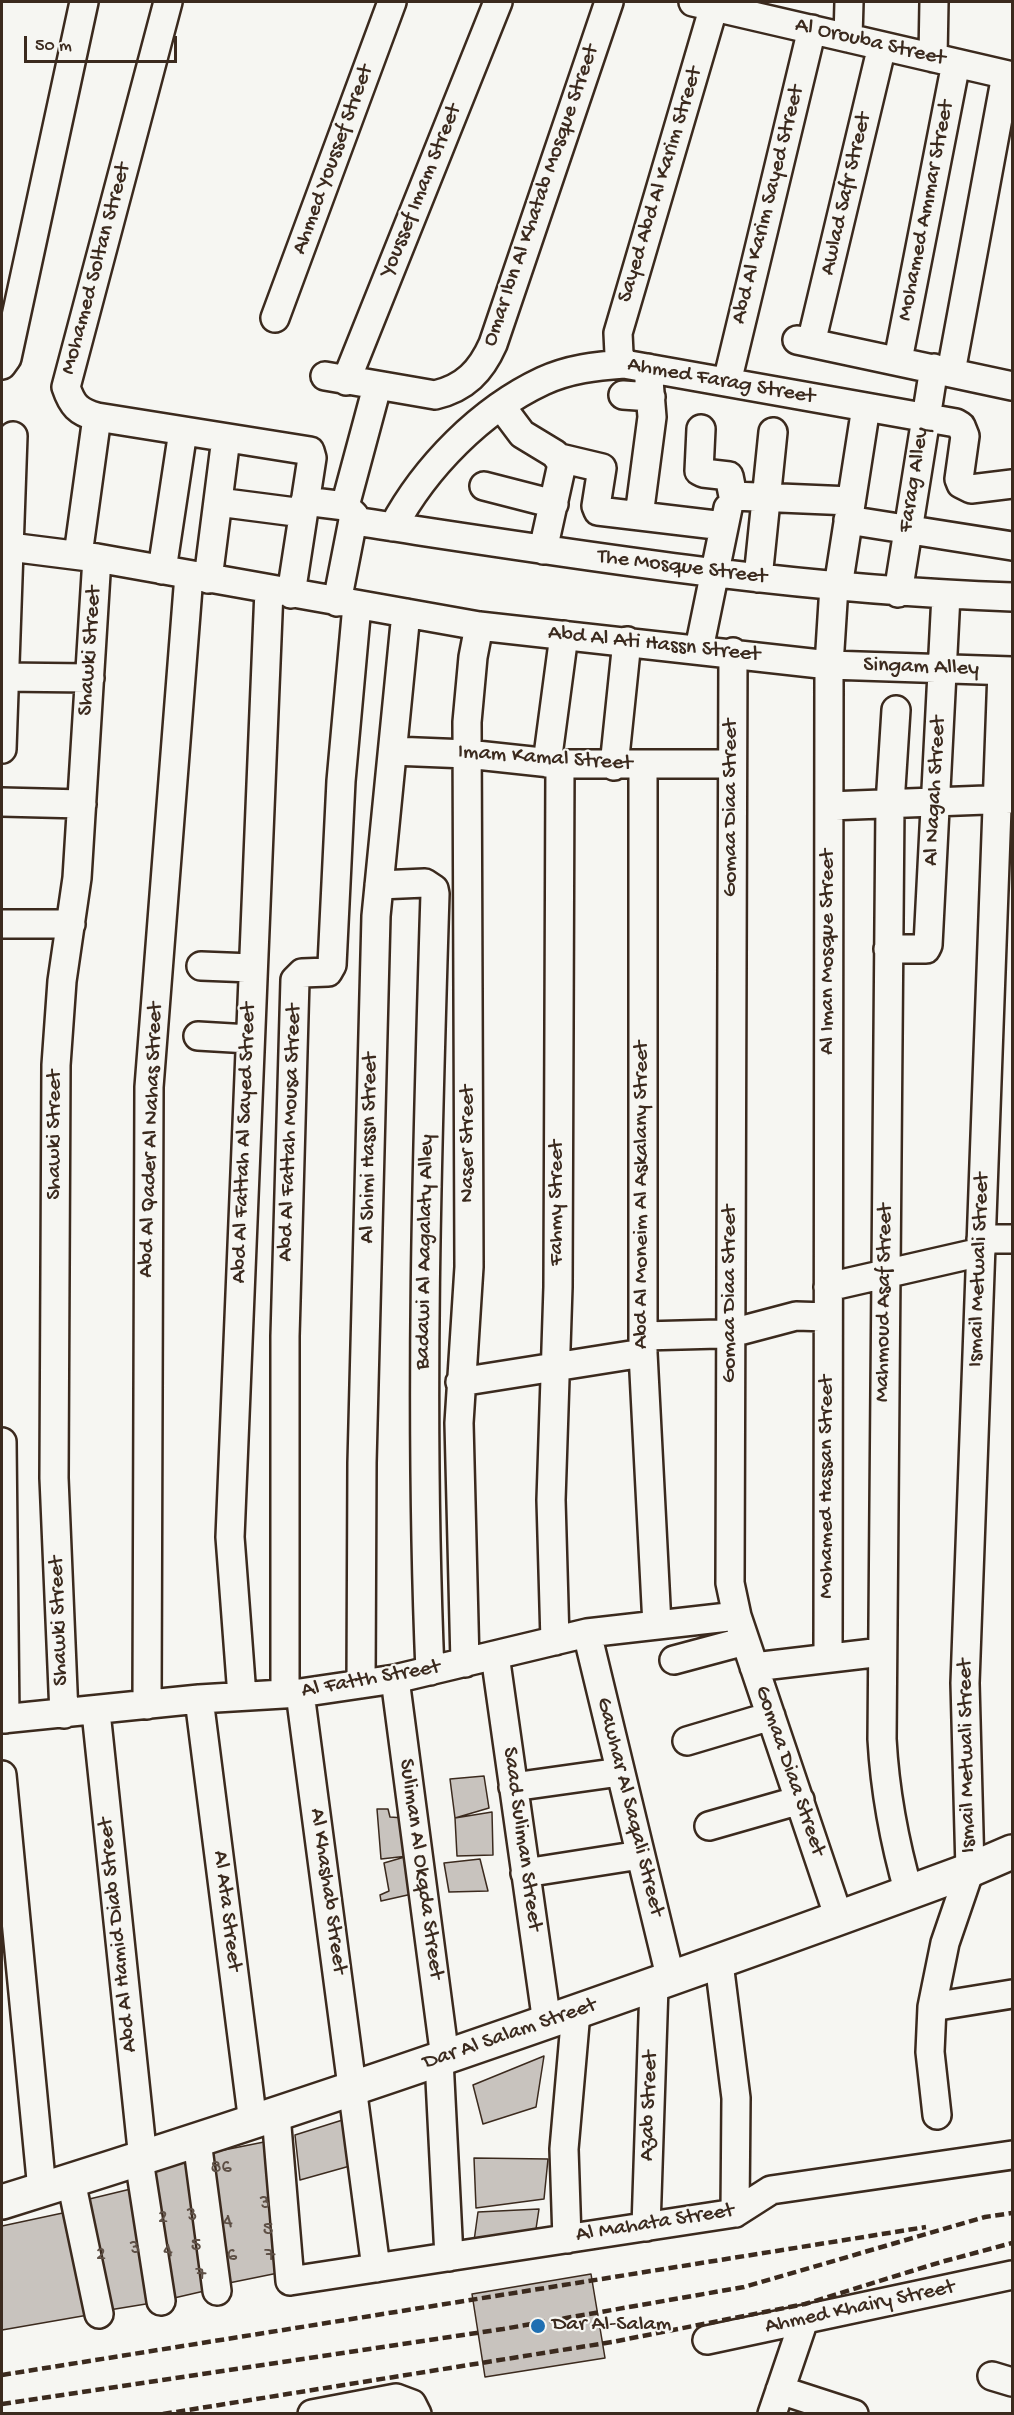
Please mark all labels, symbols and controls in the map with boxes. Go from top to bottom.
street label: Al Orouba Street [792,13,948,73]
scale bar [27,24,180,62]
text: 50 m [35,36,72,57]
street label: Omar Ibn Al Khatab Mosque Street [478,42,606,350]
street label: Ahmed Youssef Street [287,62,381,258]
street label: Sayed Abd Al Karim Street [613,64,709,306]
street label: Abd Al Karim Sayed Street [727,83,811,327]
street label: Mohamed Ammar Street [893,99,961,323]
street label: Youssef Imam Street [375,101,469,281]
street label: Awlad Safr Street [815,110,879,278]
street label: Mohamed Soltan Street [56,160,138,378]
street label: Ahmed Farag Street [625,353,817,411]
street label: Farag Alley [894,426,936,534]
street label: The Mosque Street [596,545,768,591]
street label: Shawki Street [73,585,109,717]
street label: Abd Al Ati Hassn Street [547,621,761,669]
street label: Singam Alley [863,653,979,683]
street label: Al Nagah Street [919,715,953,867]
street label: Gomaa Diaa Street [719,719,745,897]
street label: Imam Kamal Street [457,740,633,778]
street label: Al Iman Mosque Street [816,849,842,1055]
street label: Abd Al Qader Al Nahas Street [134,1002,170,1278]
street label: Abd Al Fattah Al Sayed Street [227,1002,263,1284]
street label: Abd Al Fattah Mousa Street [273,1004,309,1262]
street label: Abd Al Moneim Al Askalany Street [630,1041,656,1349]
street label: Al Shimi Hassn Street [355,1052,385,1244]
street label: Shawki Street [43,1070,69,1200]
street label: Naser Street [456,1085,482,1203]
street label: Badawi Al Aagalaty Alley [411,1134,441,1370]
street label: Fahmy Street [545,1140,571,1266]
street label: Ismail Metwali Street [963,1172,997,1368]
street label: Mahmoud Asaf Street [870,1203,900,1403]
street label: Gomaa Diaa Street [718,1205,744,1383]
street label: Mohamed Hassan Street [815,1375,841,1599]
street label: Shawki Street [45,1556,75,1686]
street label: Al Fatth Street [300,1655,442,1705]
street label: Ismail Metwali Street [953,1659,983,1853]
street label: Gomaa Diaa Street [748,1683,830,1859]
street label: Gawhar Al Saqali Street [589,1695,669,1919]
street label: Saad Suliman Street [495,1746,547,1932]
street label: Suliman Al Okqda Street [391,1757,449,1981]
street label: Al Khashab Street [302,1807,352,1975]
street label: Abd Al Hamid Diab Street [94,1816,144,2054]
street label: Al Ata Street [206,1849,246,1973]
street label: Dar Al Salam Street [420,1993,600,2077]
street label: Azab Street [635,2050,665,2162]
house number: 86 [210,2157,232,2181]
house number: 3 [260,2193,270,2217]
street label: Al Mahata Street [574,2198,736,2250]
house number: 3 [187,2205,197,2229]
house number: 2 [158,2207,168,2231]
house number: 4 [223,2211,233,2235]
house number: 5 [263,2219,273,2243]
house number: 5 [191,2235,201,2259]
house number: 3 [130,2238,140,2262]
house number: 4 [163,2240,173,2264]
house number: 2 [96,2244,106,2268]
house number: 6 [227,2245,237,2269]
house number: 7 [265,2245,275,2269]
house number: 7 [196,2264,206,2288]
street label: Ahmed Khairy Street [763,2275,957,2341]
place label: Dar Al-Salam [552,2313,671,2339]
marker: Dar Al-Salam [529,2317,547,2335]

